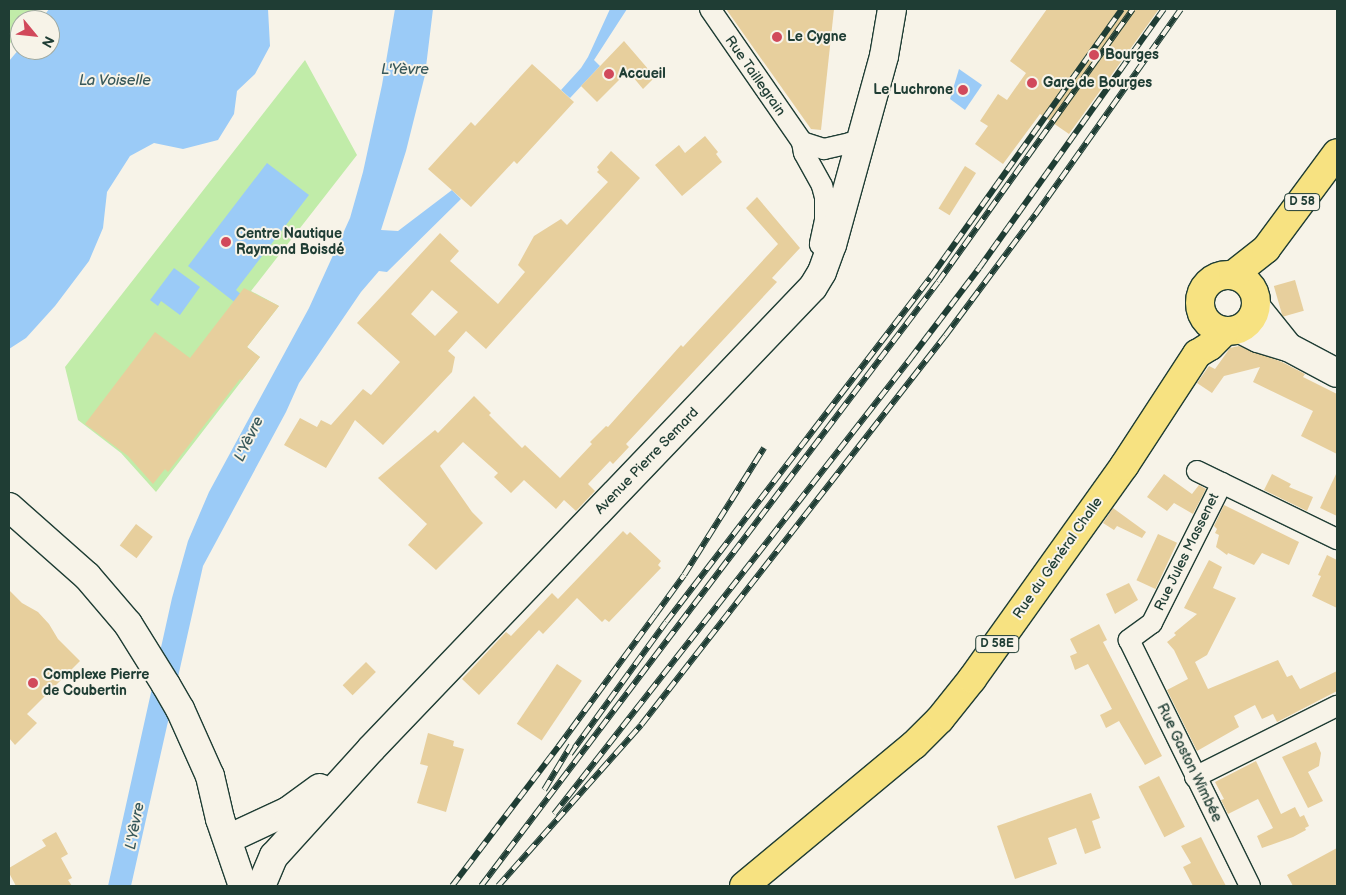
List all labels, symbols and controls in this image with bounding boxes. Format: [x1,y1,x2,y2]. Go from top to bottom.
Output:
north arrow [10,10,60,60]
place label: Le Cygne [787,29,847,45]
marker: Le Cygne [771,31,783,43]
text: N [38,33,58,50]
street label: Rue Taillegrain [721,33,789,119]
place label: Bourges [1105,47,1159,63]
marker: Bourges [1087,48,1101,62]
water label: L'Yèvre [381,61,429,79]
place label: Accueil [619,66,666,82]
marker: Accueil [603,68,615,80]
water label: La Voiselle [79,72,151,90]
place label: Gare de Bourges [1043,75,1152,91]
marker: Gare de Bourges [1025,76,1039,90]
place label: Le Luchrone [873,82,953,98]
marker: Le Luchrone [957,84,969,96]
road number: D 58 [1283,192,1321,212]
place label: Centre Nautique Raymond Boisdé [236,226,344,258]
marker: Centre Nautique Raymond Boisdé [220,236,232,248]
street label: Avenue Pierre Semard [592,404,702,518]
water label: L'Yèvre [230,414,268,464]
street label: Rue Jules Massenet [1151,490,1223,614]
street label: Rue du Général Challe [1010,494,1106,622]
road number: D 58E [974,634,1020,654]
place label: Complexe Pierre de Coubertin [43,667,149,700]
marker: Complexe Pierre de Coubertin [27,677,39,689]
street label: Rue Gaston Wimbée [1153,701,1225,825]
water label: L'Yèvre [122,801,148,851]

